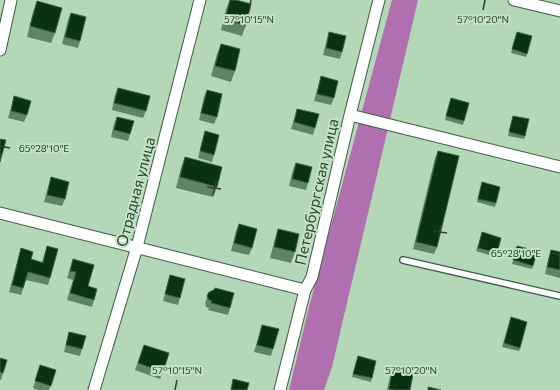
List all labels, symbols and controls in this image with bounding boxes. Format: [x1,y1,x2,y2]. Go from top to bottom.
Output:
text: 57°10'15"N [224,13,274,25]
text: 57°10'20"N [457,13,509,25]
street label: Петербургская улица [290,117,342,267]
street label: Отрадная улица [112,135,158,249]
text: 65°28'10"E [19,142,69,154]
text: 65°28'10"E [491,247,541,259]
text: 57°10'15"N [152,364,202,376]
text: 57°10'20"N [385,364,437,376]

